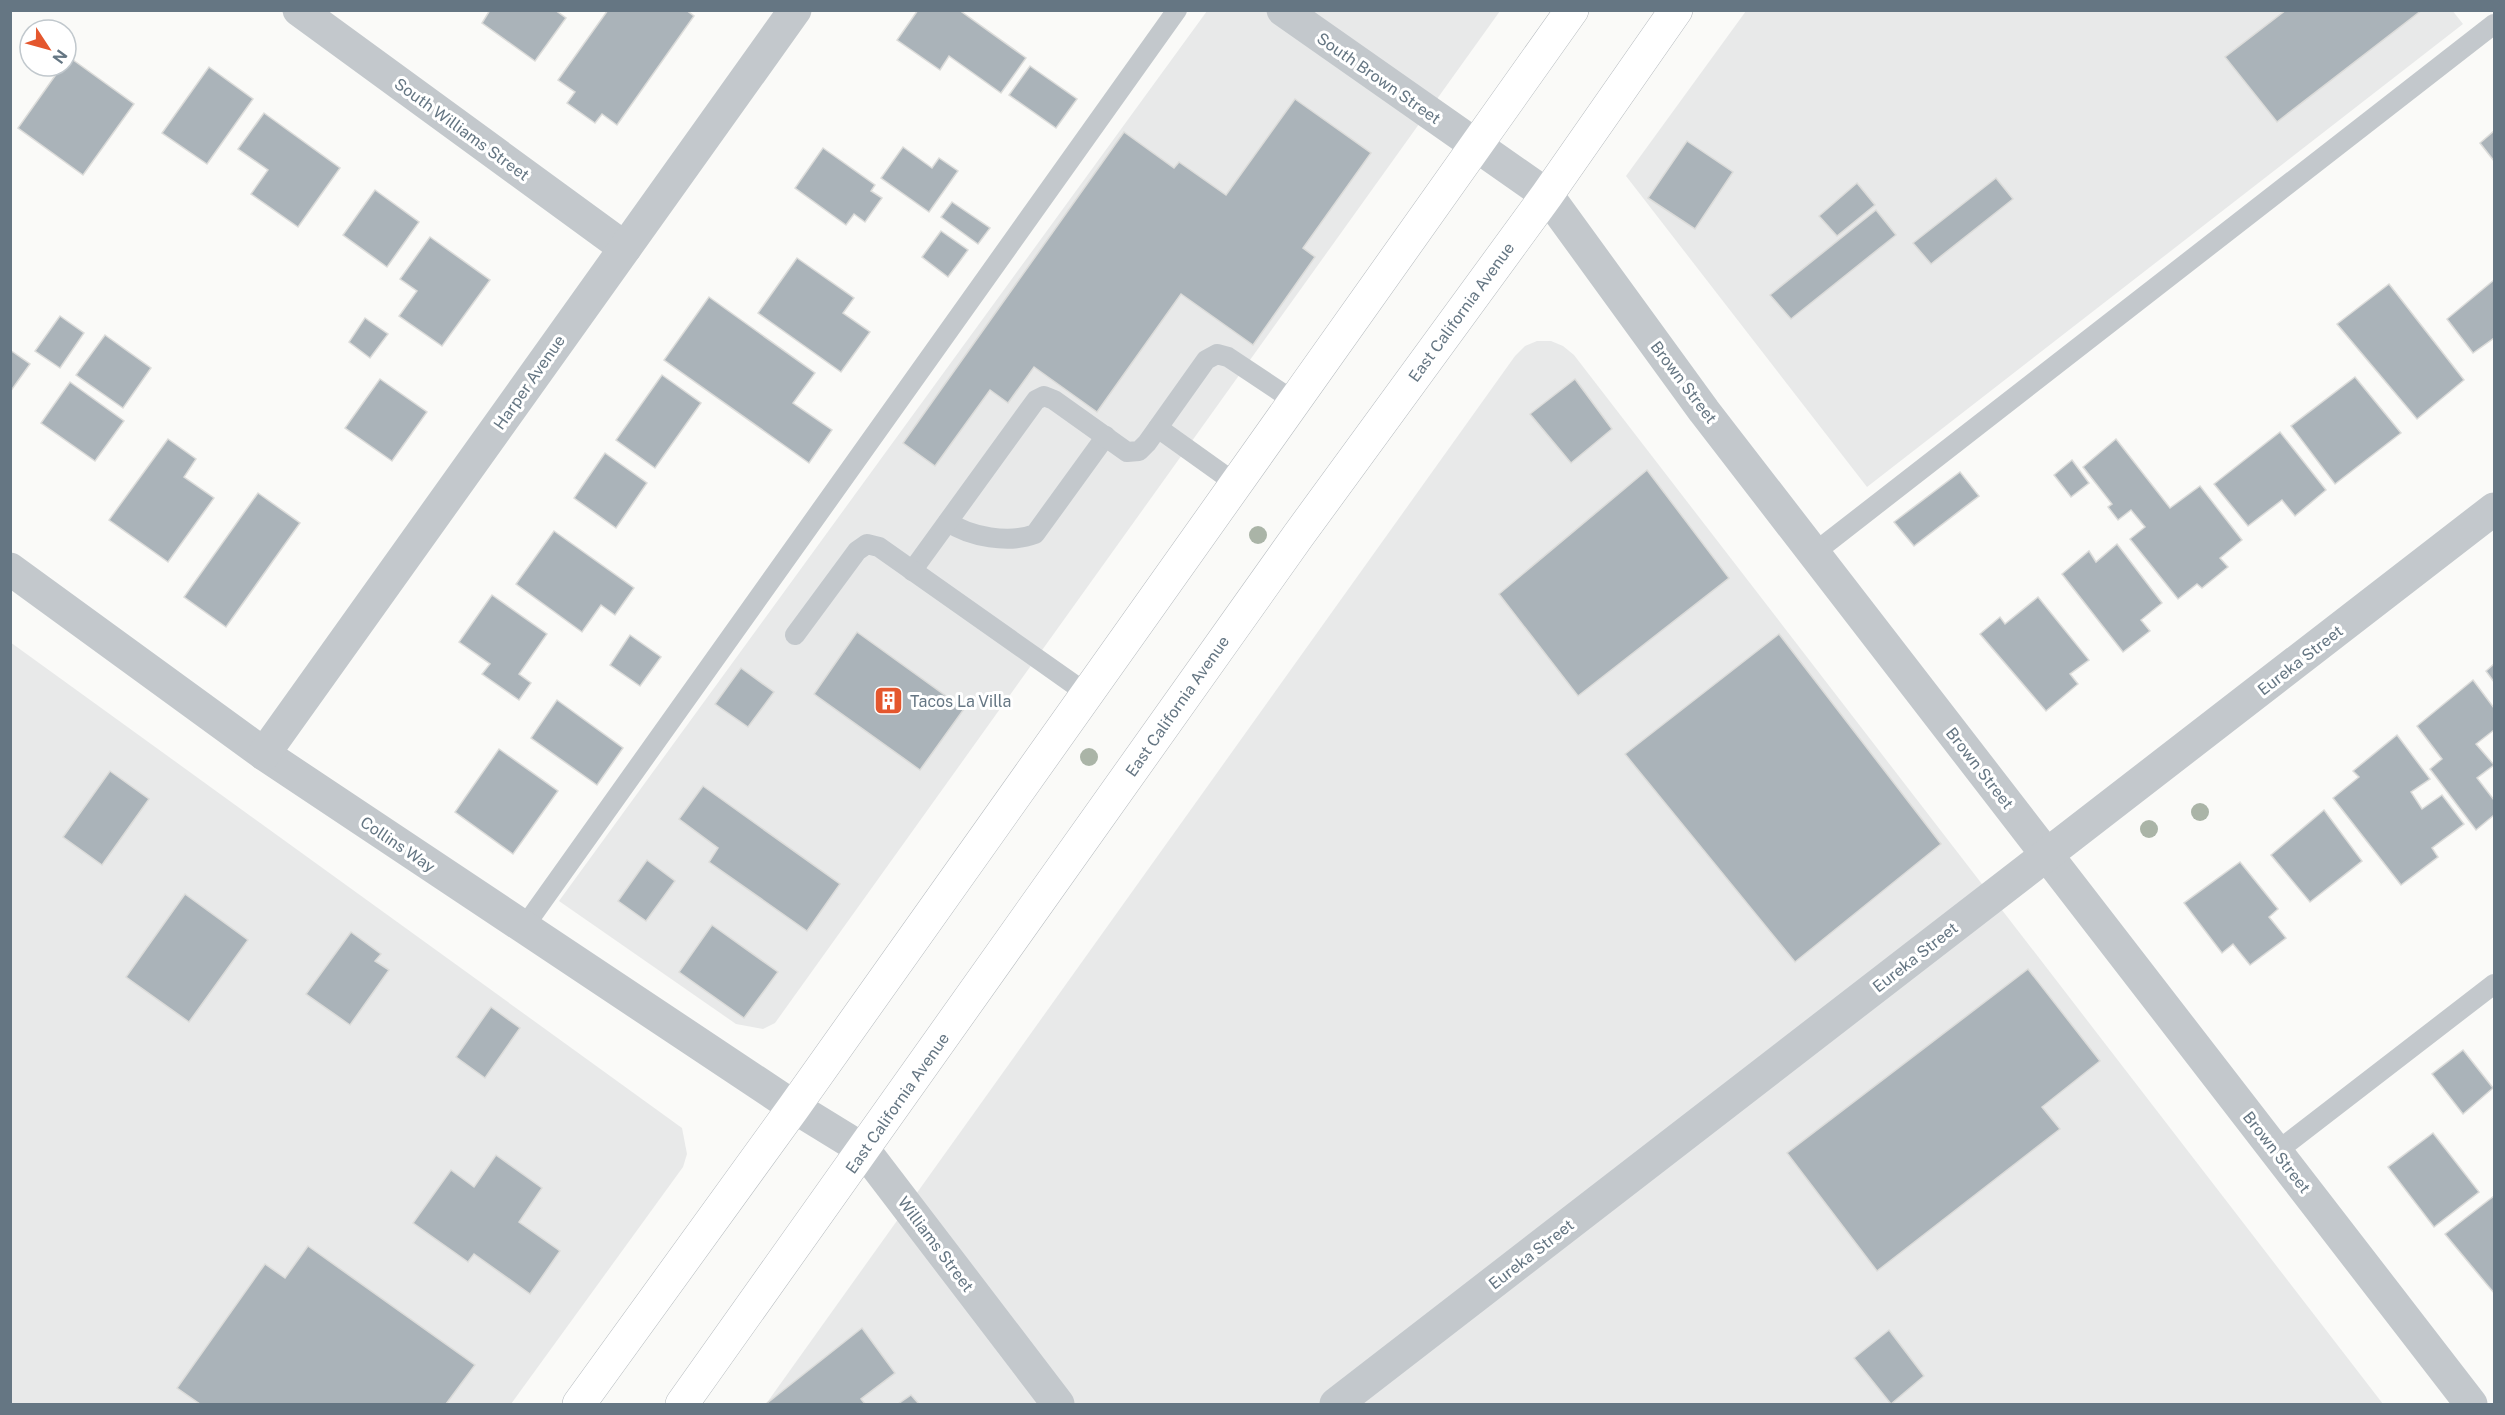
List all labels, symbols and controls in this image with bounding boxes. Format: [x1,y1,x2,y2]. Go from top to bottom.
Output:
north arrow [18,18,78,78]
street label: South Brown Street [1313,29,1444,128]
text: N [48,46,71,67]
street label: South Williams Street [391,74,533,185]
street label: East California Avenue [1404,239,1518,386]
street label: Harper Avenue [490,331,569,433]
street label: Brown Street [1646,337,1721,427]
street label: Eureka Street [2254,621,2347,699]
street label: East California Avenue [1122,632,1233,780]
building icon: Tacos La Villa [873,685,905,717]
place label: Tacos La Villa [910,692,1011,711]
street label: Brown Street [1942,724,2017,813]
street label: Collins Way [357,813,439,877]
street label: Eureka Street [1869,918,1962,996]
street label: East California Avenue [842,1029,953,1177]
street label: Brown Street [2239,1108,2314,1197]
street label: Williams Street [894,1193,977,1296]
street label: Eureka Street [1485,1215,1578,1293]

